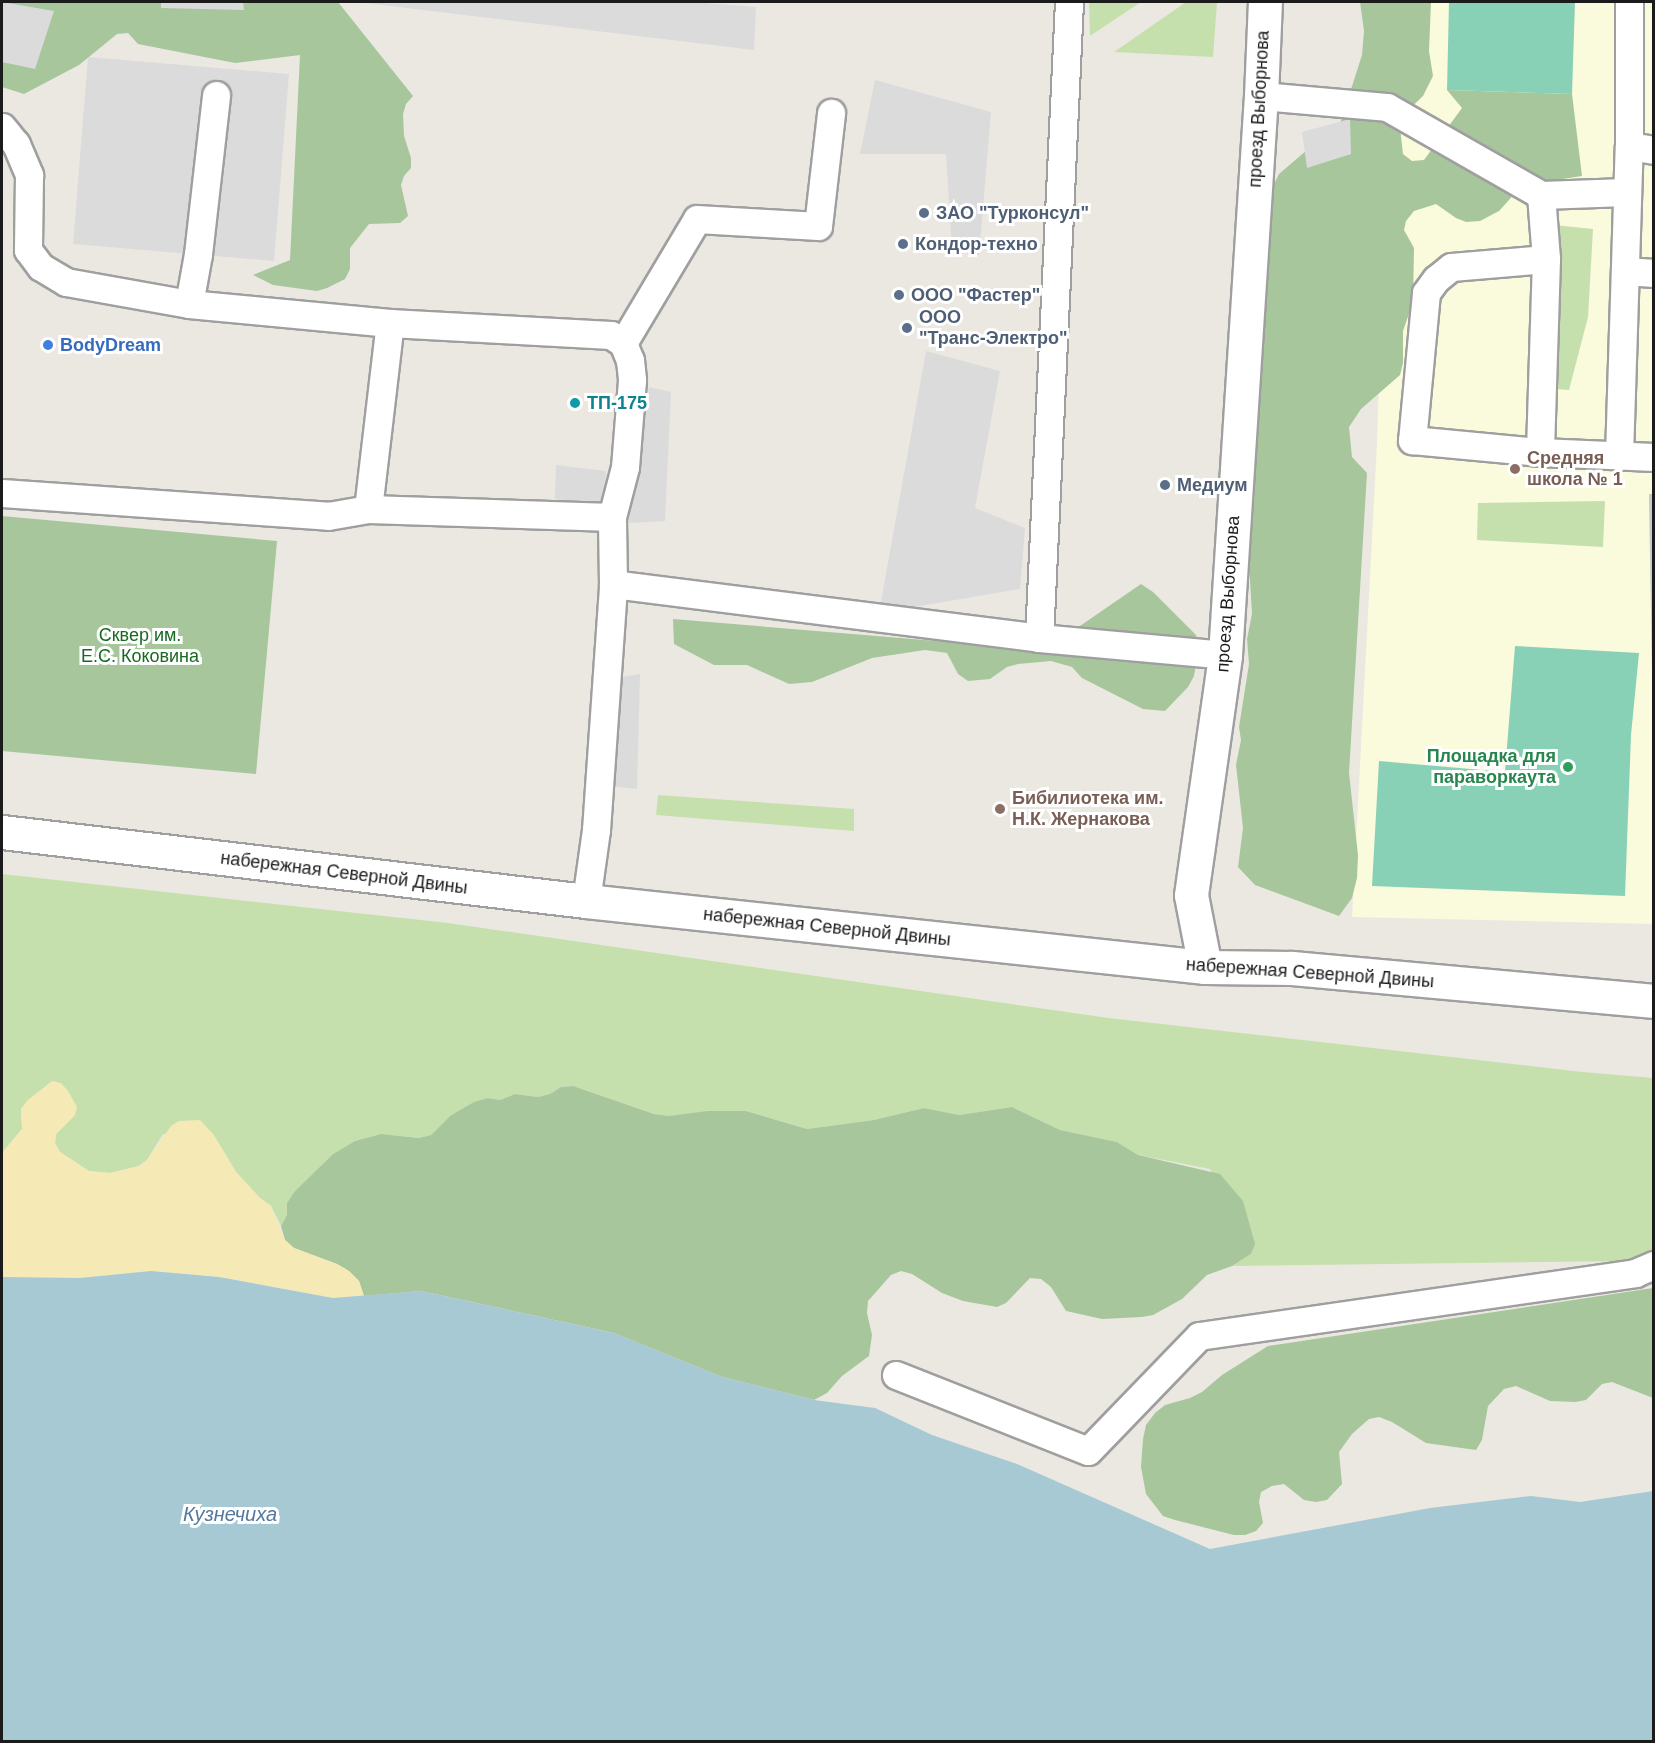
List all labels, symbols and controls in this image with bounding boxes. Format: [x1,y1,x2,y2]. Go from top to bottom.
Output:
street label: проезд Выборнова [1244,30,1274,188]
place label: ЗАО "Турконсул" [936,202,1089,224]
marker: ЗАО "Турконсул" [917,206,931,220]
place label: Кондор-техно [915,233,1038,255]
marker: Кондор-техно [896,237,910,251]
place label: ООО "Фастер" [911,284,1040,306]
marker: ООО "Фастер" [892,288,906,302]
place label: ООО "Транс-Электро" [919,307,1068,350]
marker: ООО "Транс-Электро" [900,321,914,335]
place label: BodyDream [60,334,161,356]
marker: BodyDream [41,338,55,352]
place label: ТП-175 [587,392,647,414]
marker: ТП-175 [568,396,582,410]
place label: Средняя школа № 1 [1527,448,1623,490]
marker: Средняя школа № 1 [1508,462,1522,476]
place label: Медиум [1177,474,1248,496]
marker: Медиум [1158,478,1172,492]
street label: проезд Выборнова [1212,515,1244,673]
park label: Сквер им. Е.С. Коковина [81,625,199,668]
place label: Площадка для параворкаута [1427,746,1556,789]
marker: Площадка для параворкаута [1561,760,1575,774]
place label: Бибилиотека им. Н.К. Жернакова [1012,788,1163,830]
marker: Бибилиотека им. Н.К. Жернакова [993,802,1007,816]
street label: набережная Северной Двины [219,847,469,899]
street label: набережная Северной Двины [702,903,952,951]
street label: набережная Северной Двины [1185,954,1435,992]
water label: Кузнечиха [183,1502,277,1526]

